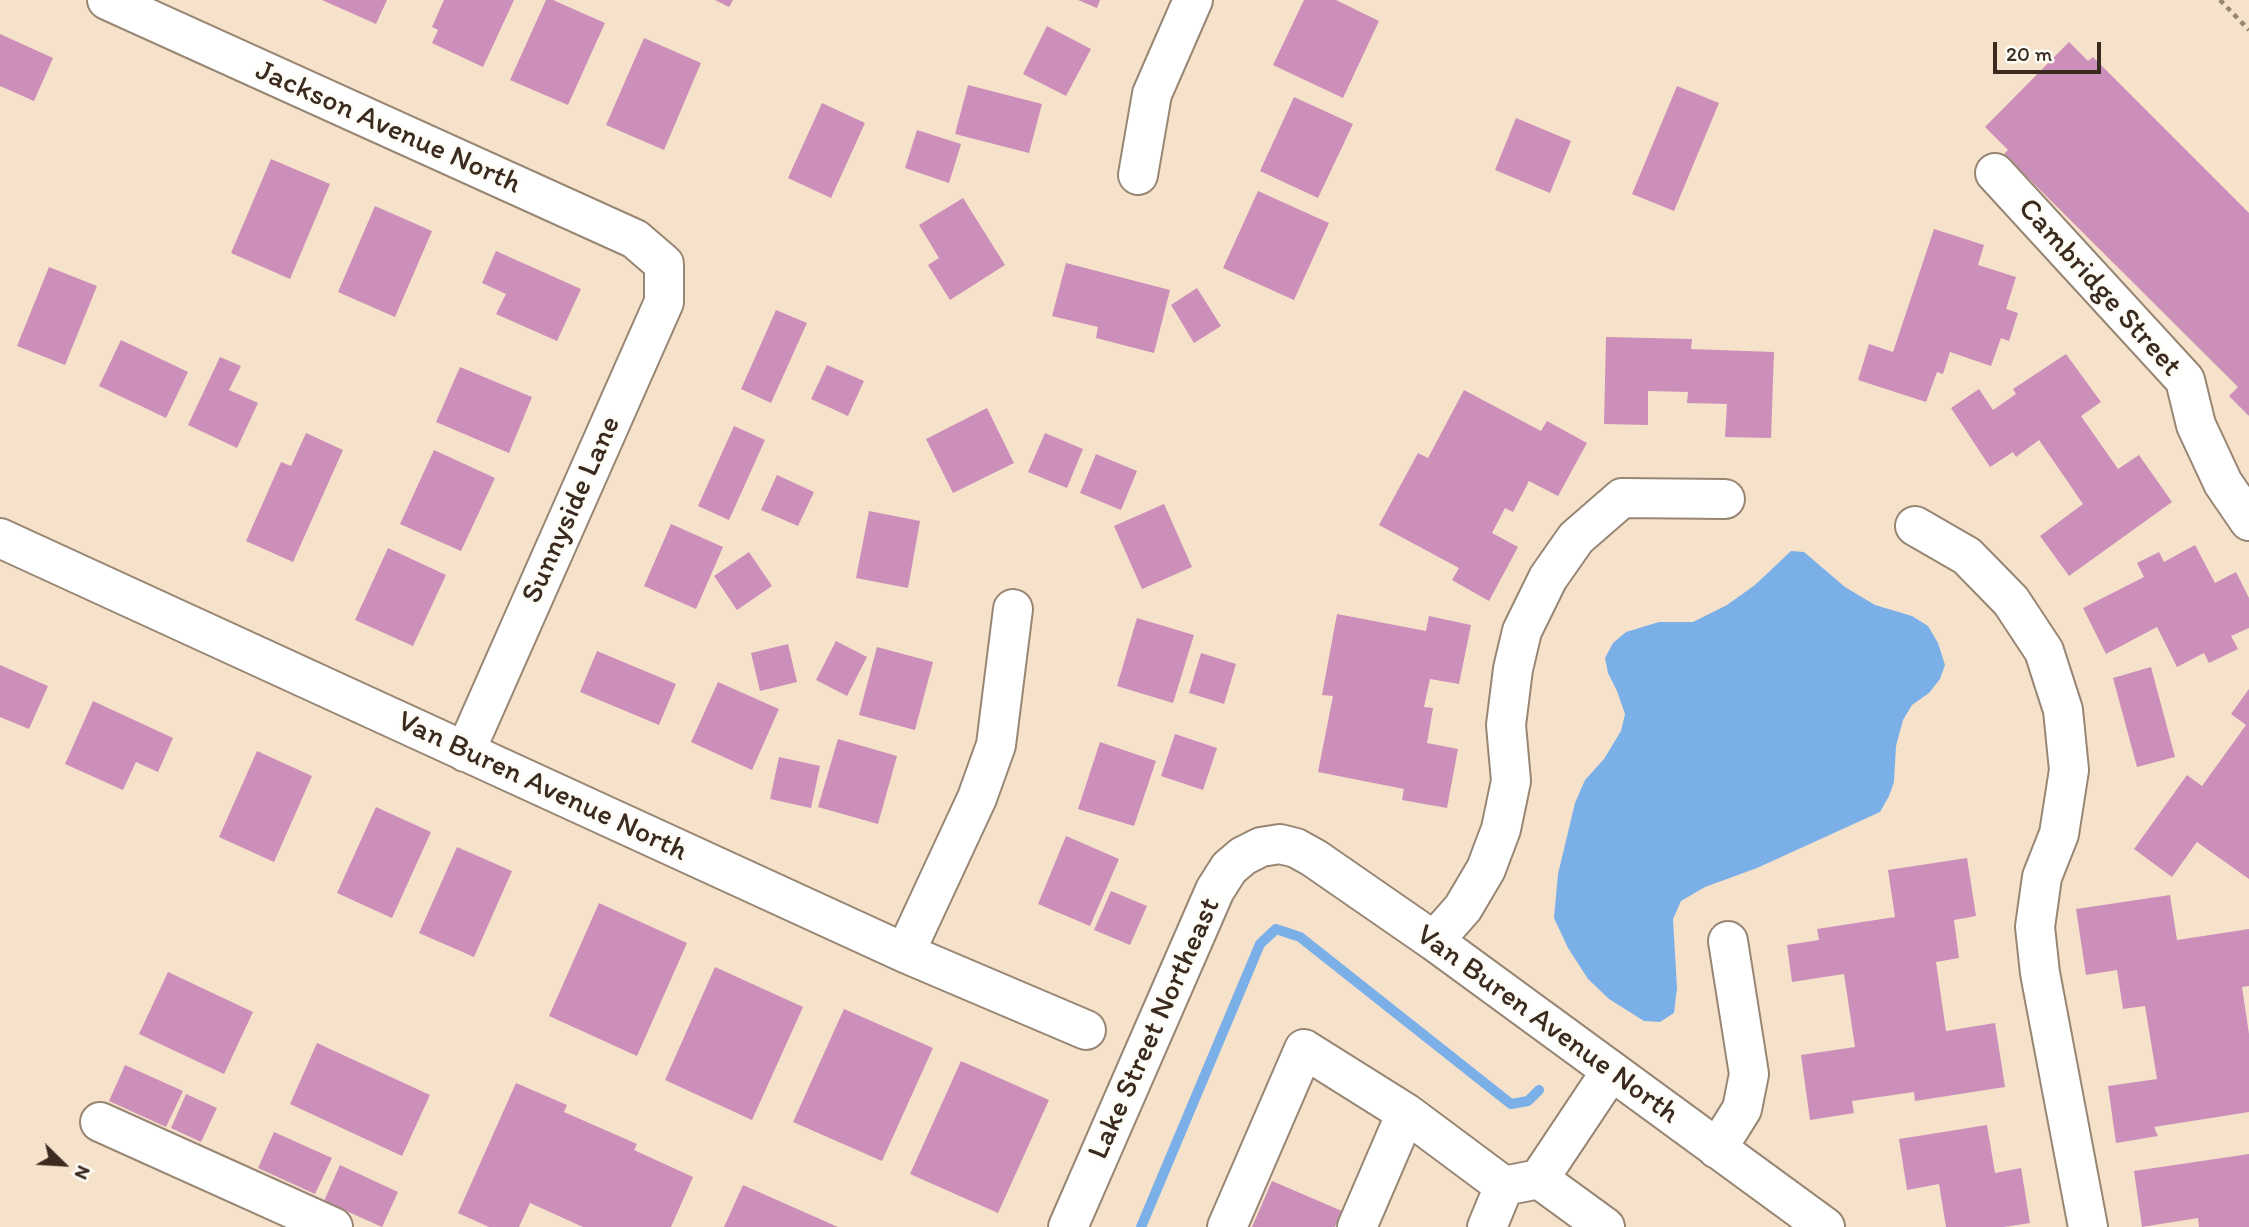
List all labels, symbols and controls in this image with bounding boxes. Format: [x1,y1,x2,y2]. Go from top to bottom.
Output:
scale bar [1997,28,2106,72]
text: 20 m [2006,41,2052,66]
street label: Jackson Avenue North [250,53,526,203]
street label: Cambridge Street [2009,191,2189,385]
street label: Sunnyside Lane [515,411,629,609]
street label: Van Buren Avenue North [391,704,693,870]
street label: Lake Street Northeast [1081,893,1229,1165]
street label: Van Buren Avenue North [1409,918,1685,1132]
north arrow [28,1129,98,1199]
text: N [70,1162,96,1183]

